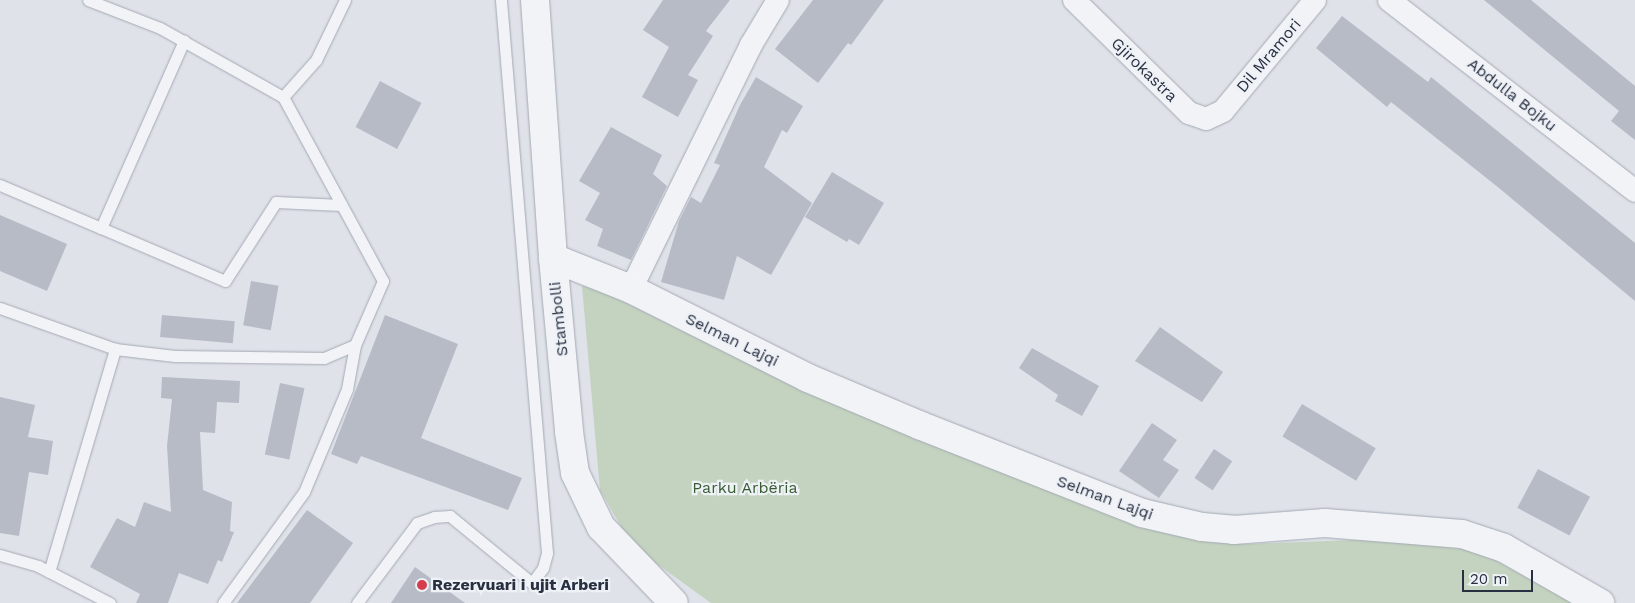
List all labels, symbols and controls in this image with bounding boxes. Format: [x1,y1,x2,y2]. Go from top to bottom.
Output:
street label: Dil Mramori [1233,15,1305,97]
street label: Gjirokastra [1107,34,1181,106]
street label: Abdulla Bojku [1464,54,1560,136]
street label: Stambolli [546,281,572,357]
street label: Selman Lajqi [682,309,782,371]
street label: Selman Lajqi [1054,472,1156,524]
park label: Parku Arbëria [692,478,798,498]
scale bar [1465,560,1536,592]
text: 20 m [1470,570,1508,588]
place label: Rezervuari i ujit Arberi [432,575,609,595]
marker: Rezervuari i ujit Arberi [416,579,428,591]

